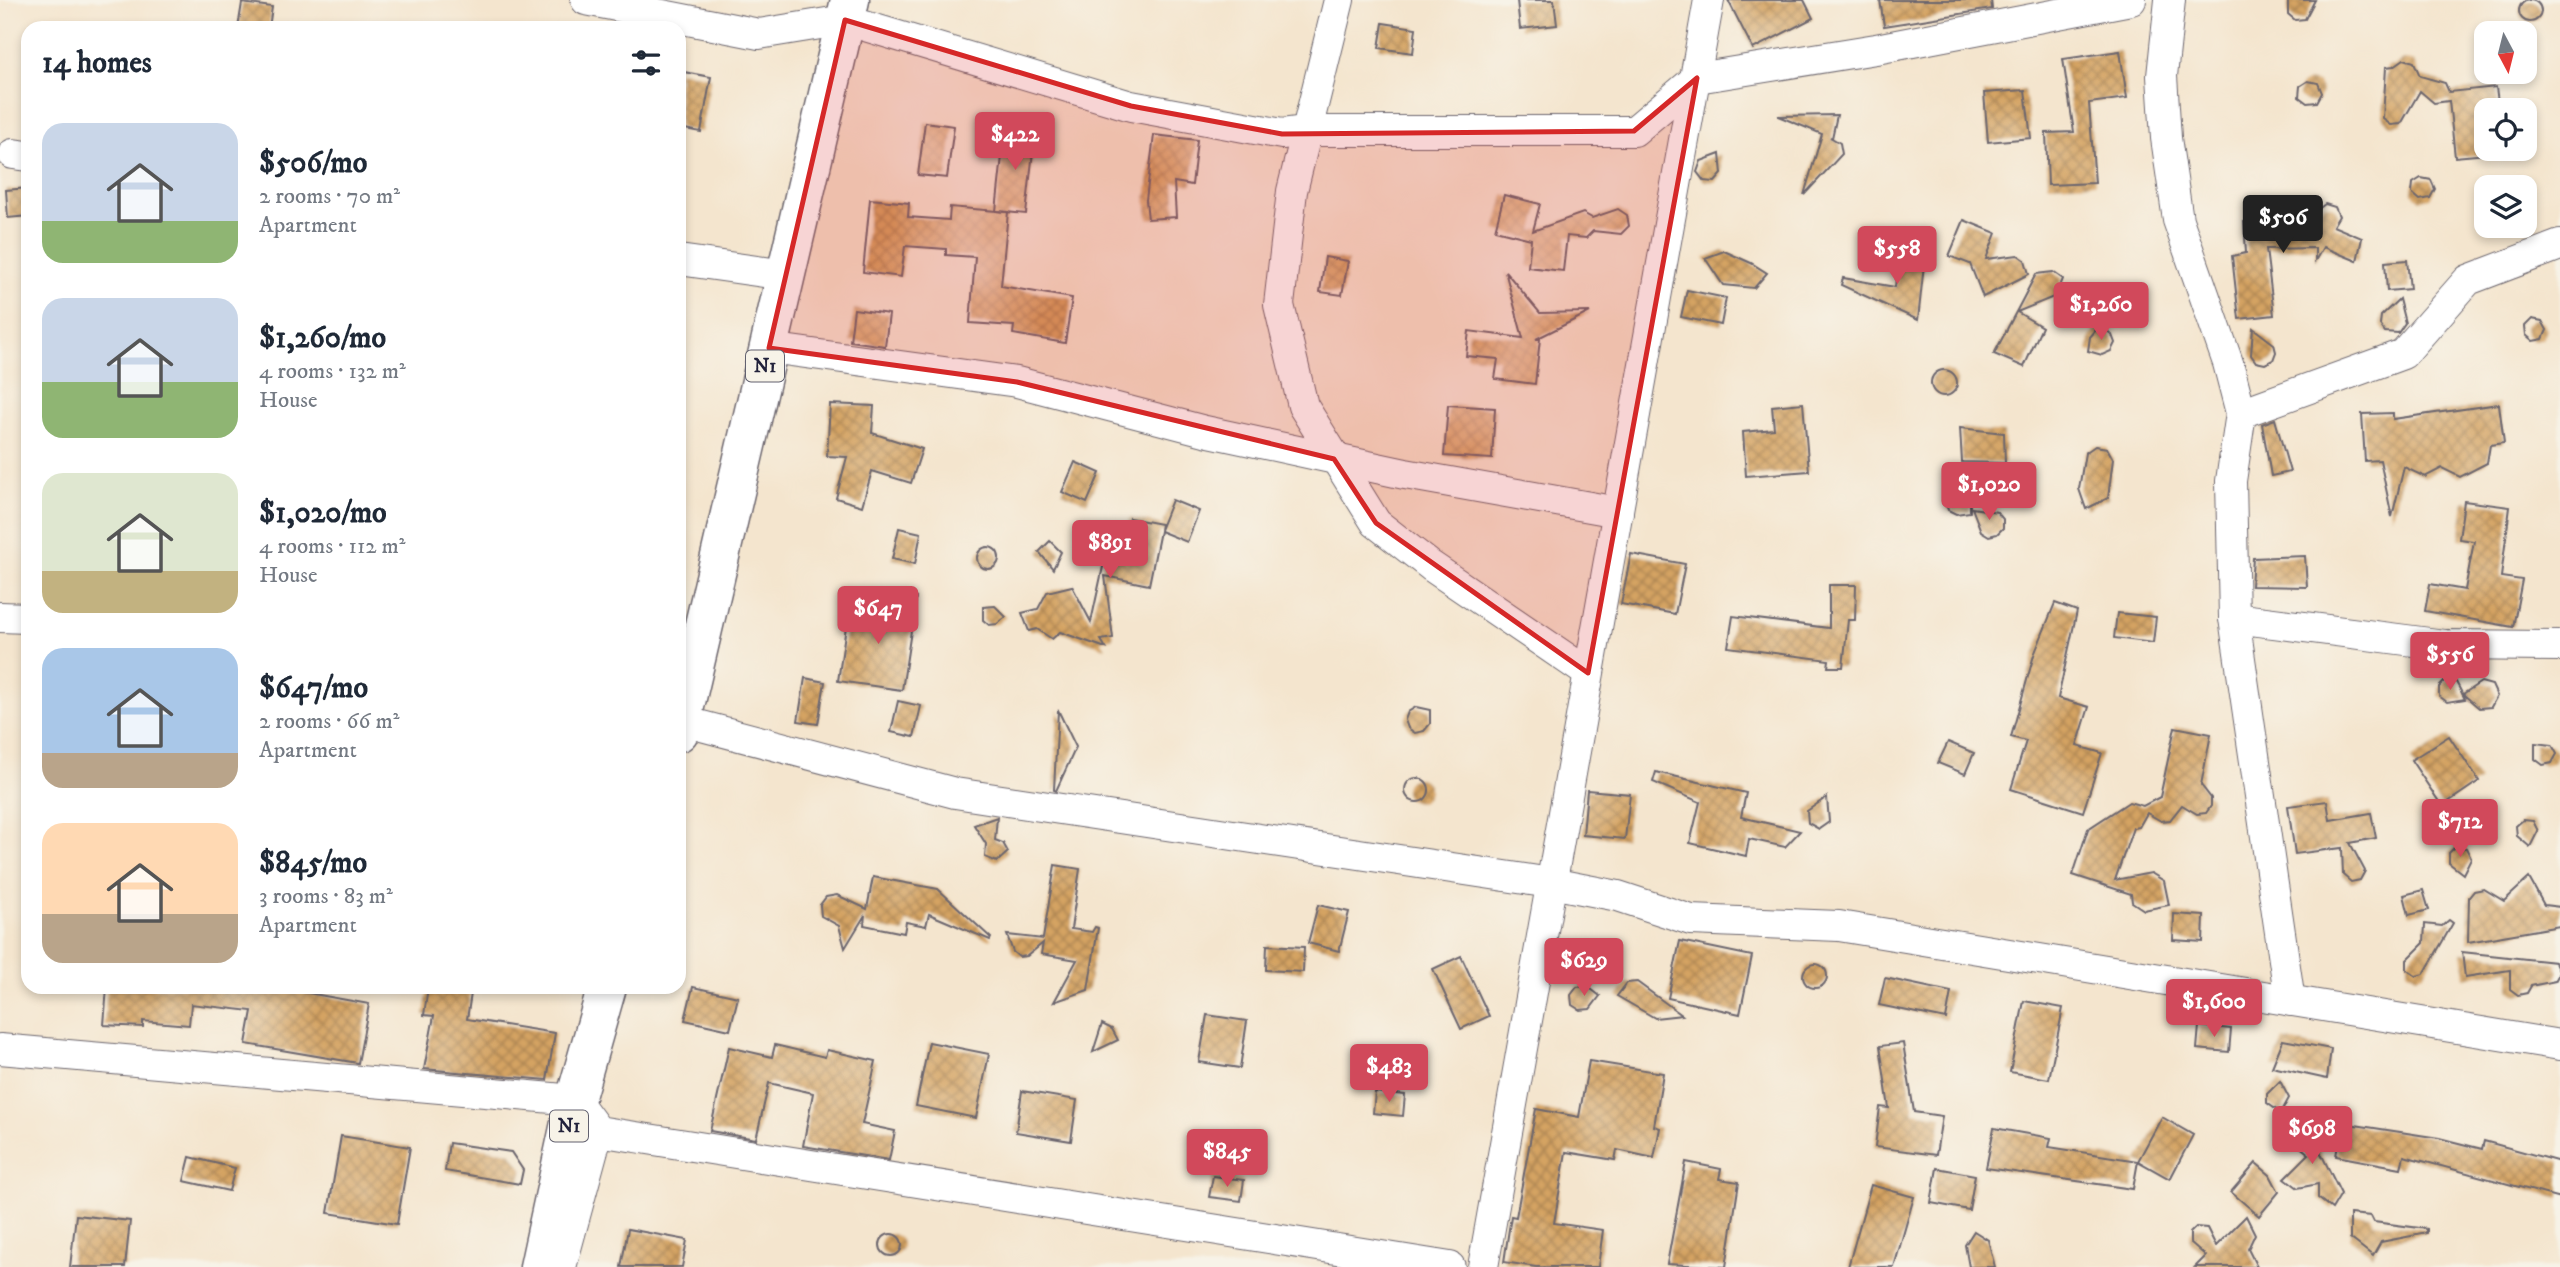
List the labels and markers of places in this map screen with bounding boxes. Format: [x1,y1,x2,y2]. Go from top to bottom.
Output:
pin: $422 [974,113,1056,172]
pin: $506 [2242,196,2324,255]
pin: $558 [1856,226,1938,286]
pin: $1,260 [2044,282,2158,342]
pin: $1,020 [1932,462,2046,522]
pin: $891 [1069,520,1151,580]
pin: $647 [837,586,919,646]
pin: $556 [2409,632,2491,692]
pin: $712 [2419,800,2501,859]
pin: $629 [1543,939,1625,998]
pin: $1,600 [2157,979,2271,1039]
pin: $483 [1348,1044,1430,1104]
pin: $698 [2271,1106,2353,1166]
pin: $845 [1186,1130,1268,1189]

